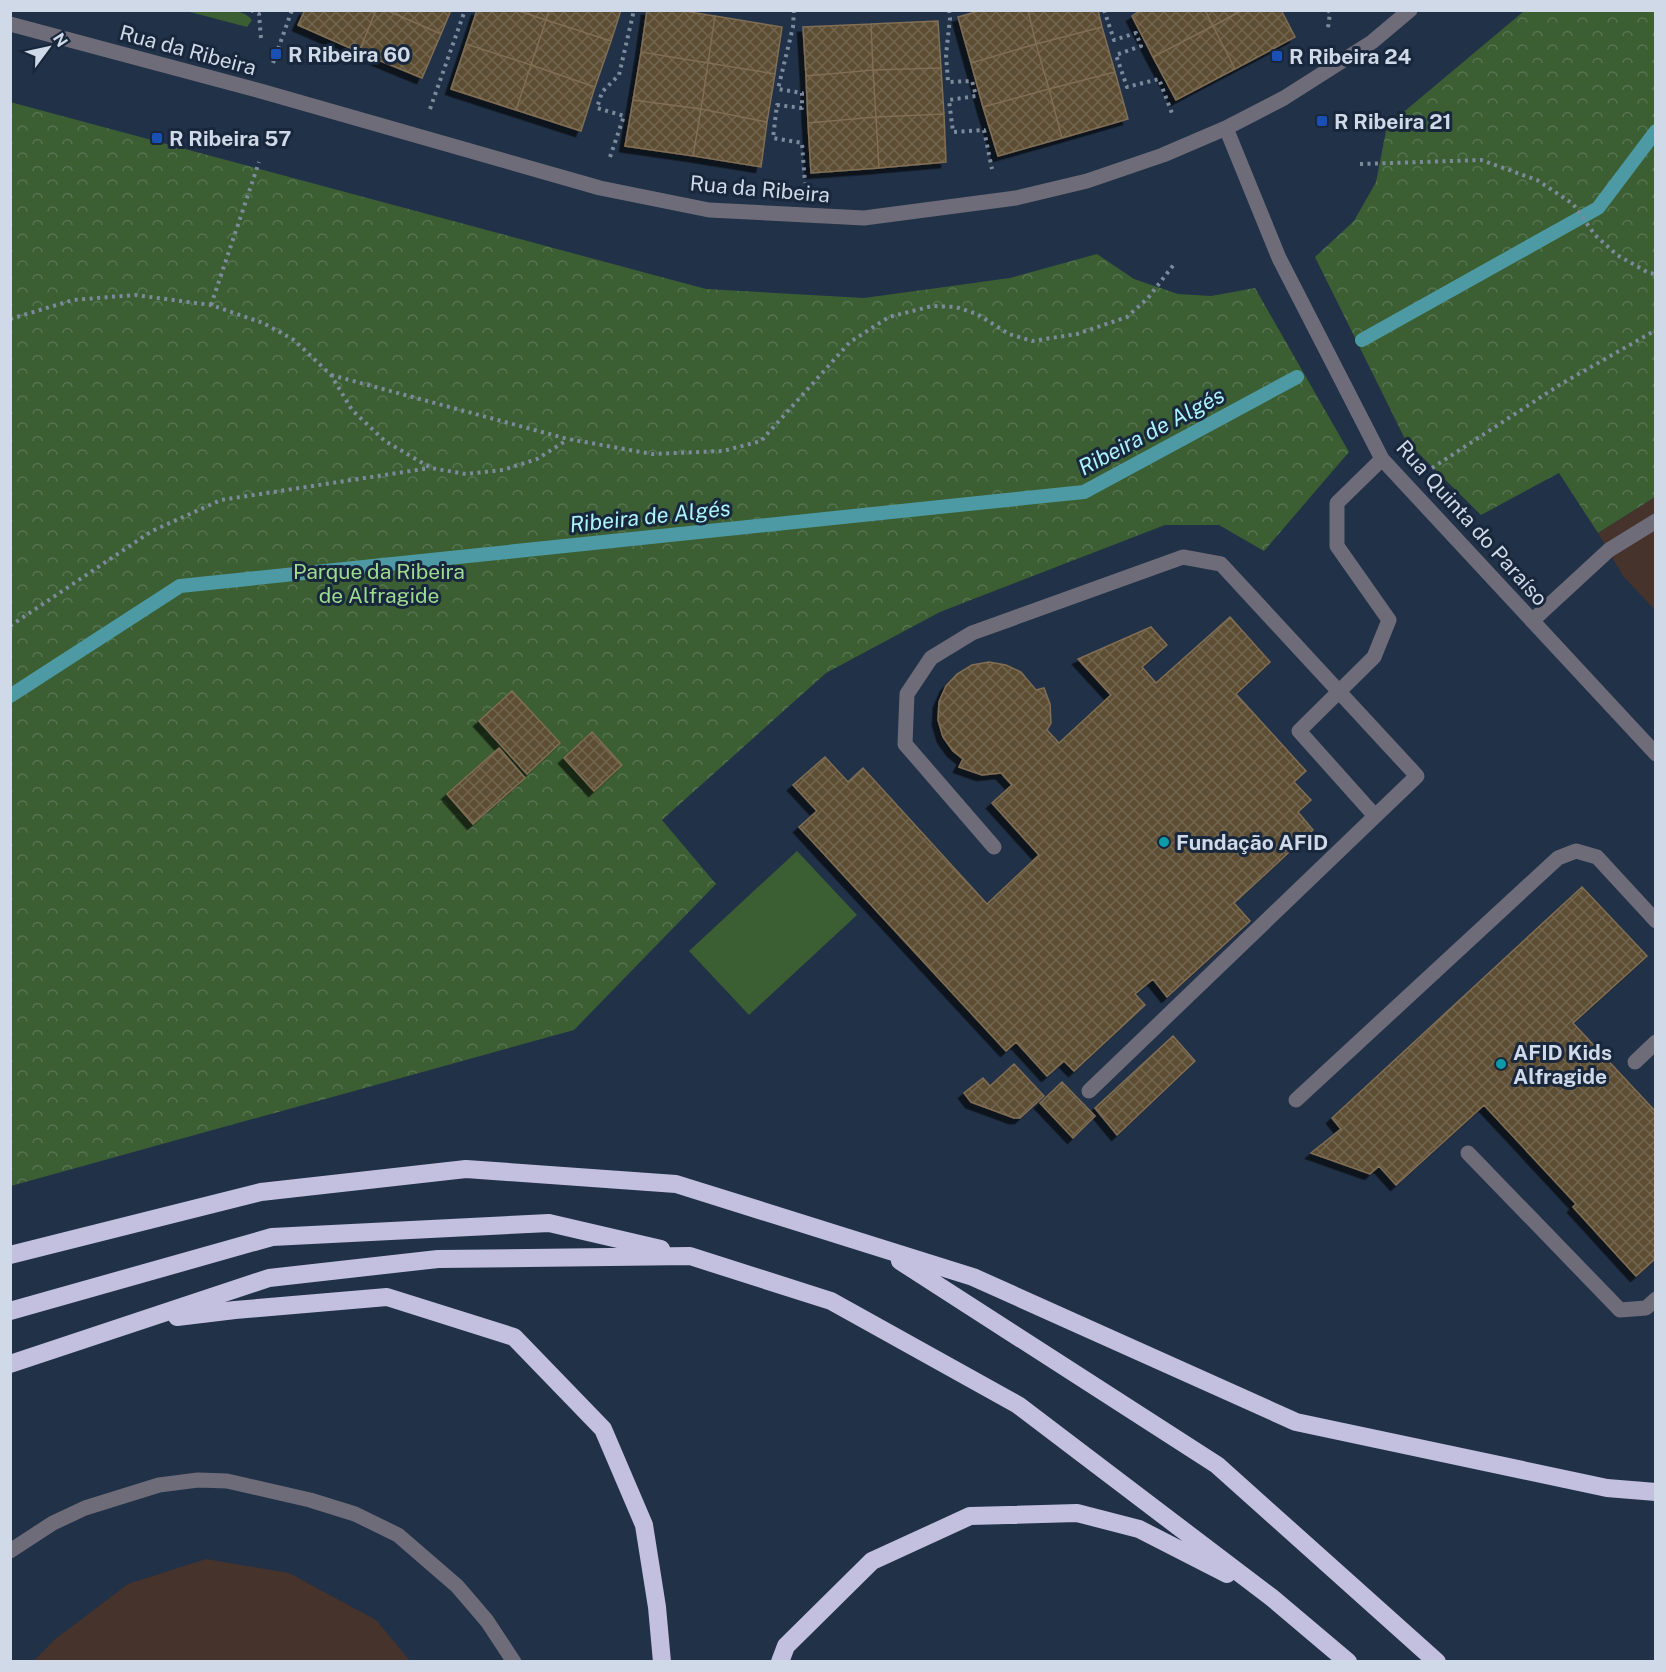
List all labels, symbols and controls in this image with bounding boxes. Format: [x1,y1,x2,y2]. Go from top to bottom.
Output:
north arrow [18,18,78,78]
street label: Rua da Ribeira [117,20,259,80]
text: N [49,30,72,51]
place label: R Ribeira 60 [288,42,411,67]
place label: R Ribeira 24 [1289,44,1412,69]
marker: R Ribeira 60 [269,47,283,61]
marker: R Ribeira 24 [1270,49,1284,63]
place label: R Ribeira 21 [1334,109,1452,134]
marker: R Ribeira 21 [1315,114,1329,128]
place label: R Ribeira 57 [169,126,292,151]
marker: R Ribeira 57 [150,131,164,145]
street label: Rua da Ribeira [689,170,831,208]
water label: Ribeira de Algés [1074,381,1229,480]
street label: Rua Quinta do Paraíso [1391,435,1553,611]
water label: Ribeira de Algés [568,495,732,537]
park label: Parque da Ribeira de Alfragide [293,559,465,608]
place label: Fundação AFID [1176,830,1328,855]
marker: Fundação AFID [1157,835,1171,849]
place label: AFID Kids Alfragide [1513,1040,1612,1089]
marker: AFID Kids Alfragide [1494,1057,1508,1071]

